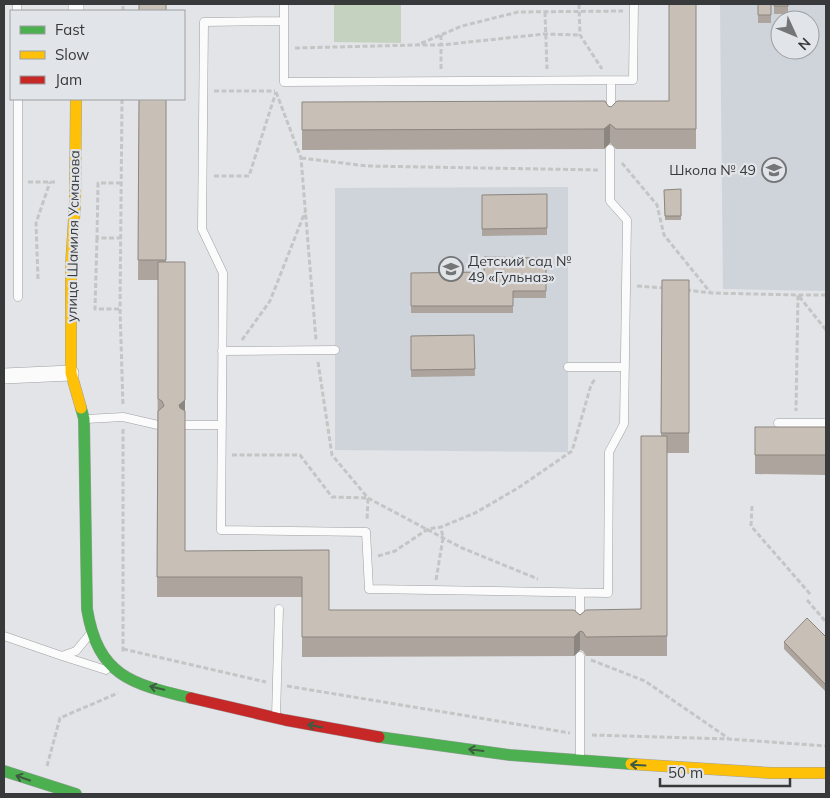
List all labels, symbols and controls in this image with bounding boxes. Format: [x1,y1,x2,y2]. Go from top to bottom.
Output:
legend [10,10,185,100]
north arrow [770,10,820,60]
text: Fast [55,20,85,39]
text: N [794,34,814,54]
text: Slow [55,45,89,64]
text: Jam [55,70,82,89]
street label: улица Шамиля Усманова [63,150,83,322]
school or university icon: Школа № 49 [761,157,787,183]
place label: Школа № 49 [669,161,756,179]
place label: Детский сад № 49 «Гульназ» [468,252,571,286]
school or university icon: Детский сад № 49 «Гульназ» [438,256,464,282]
one-way arrow [150,683,166,692]
one-way arrow [308,721,324,731]
one-way arrow [468,745,484,755]
scale bar [660,756,790,788]
one-way arrow [630,761,646,770]
text: 50 m [668,763,703,782]
one-way arrow [16,772,32,782]

